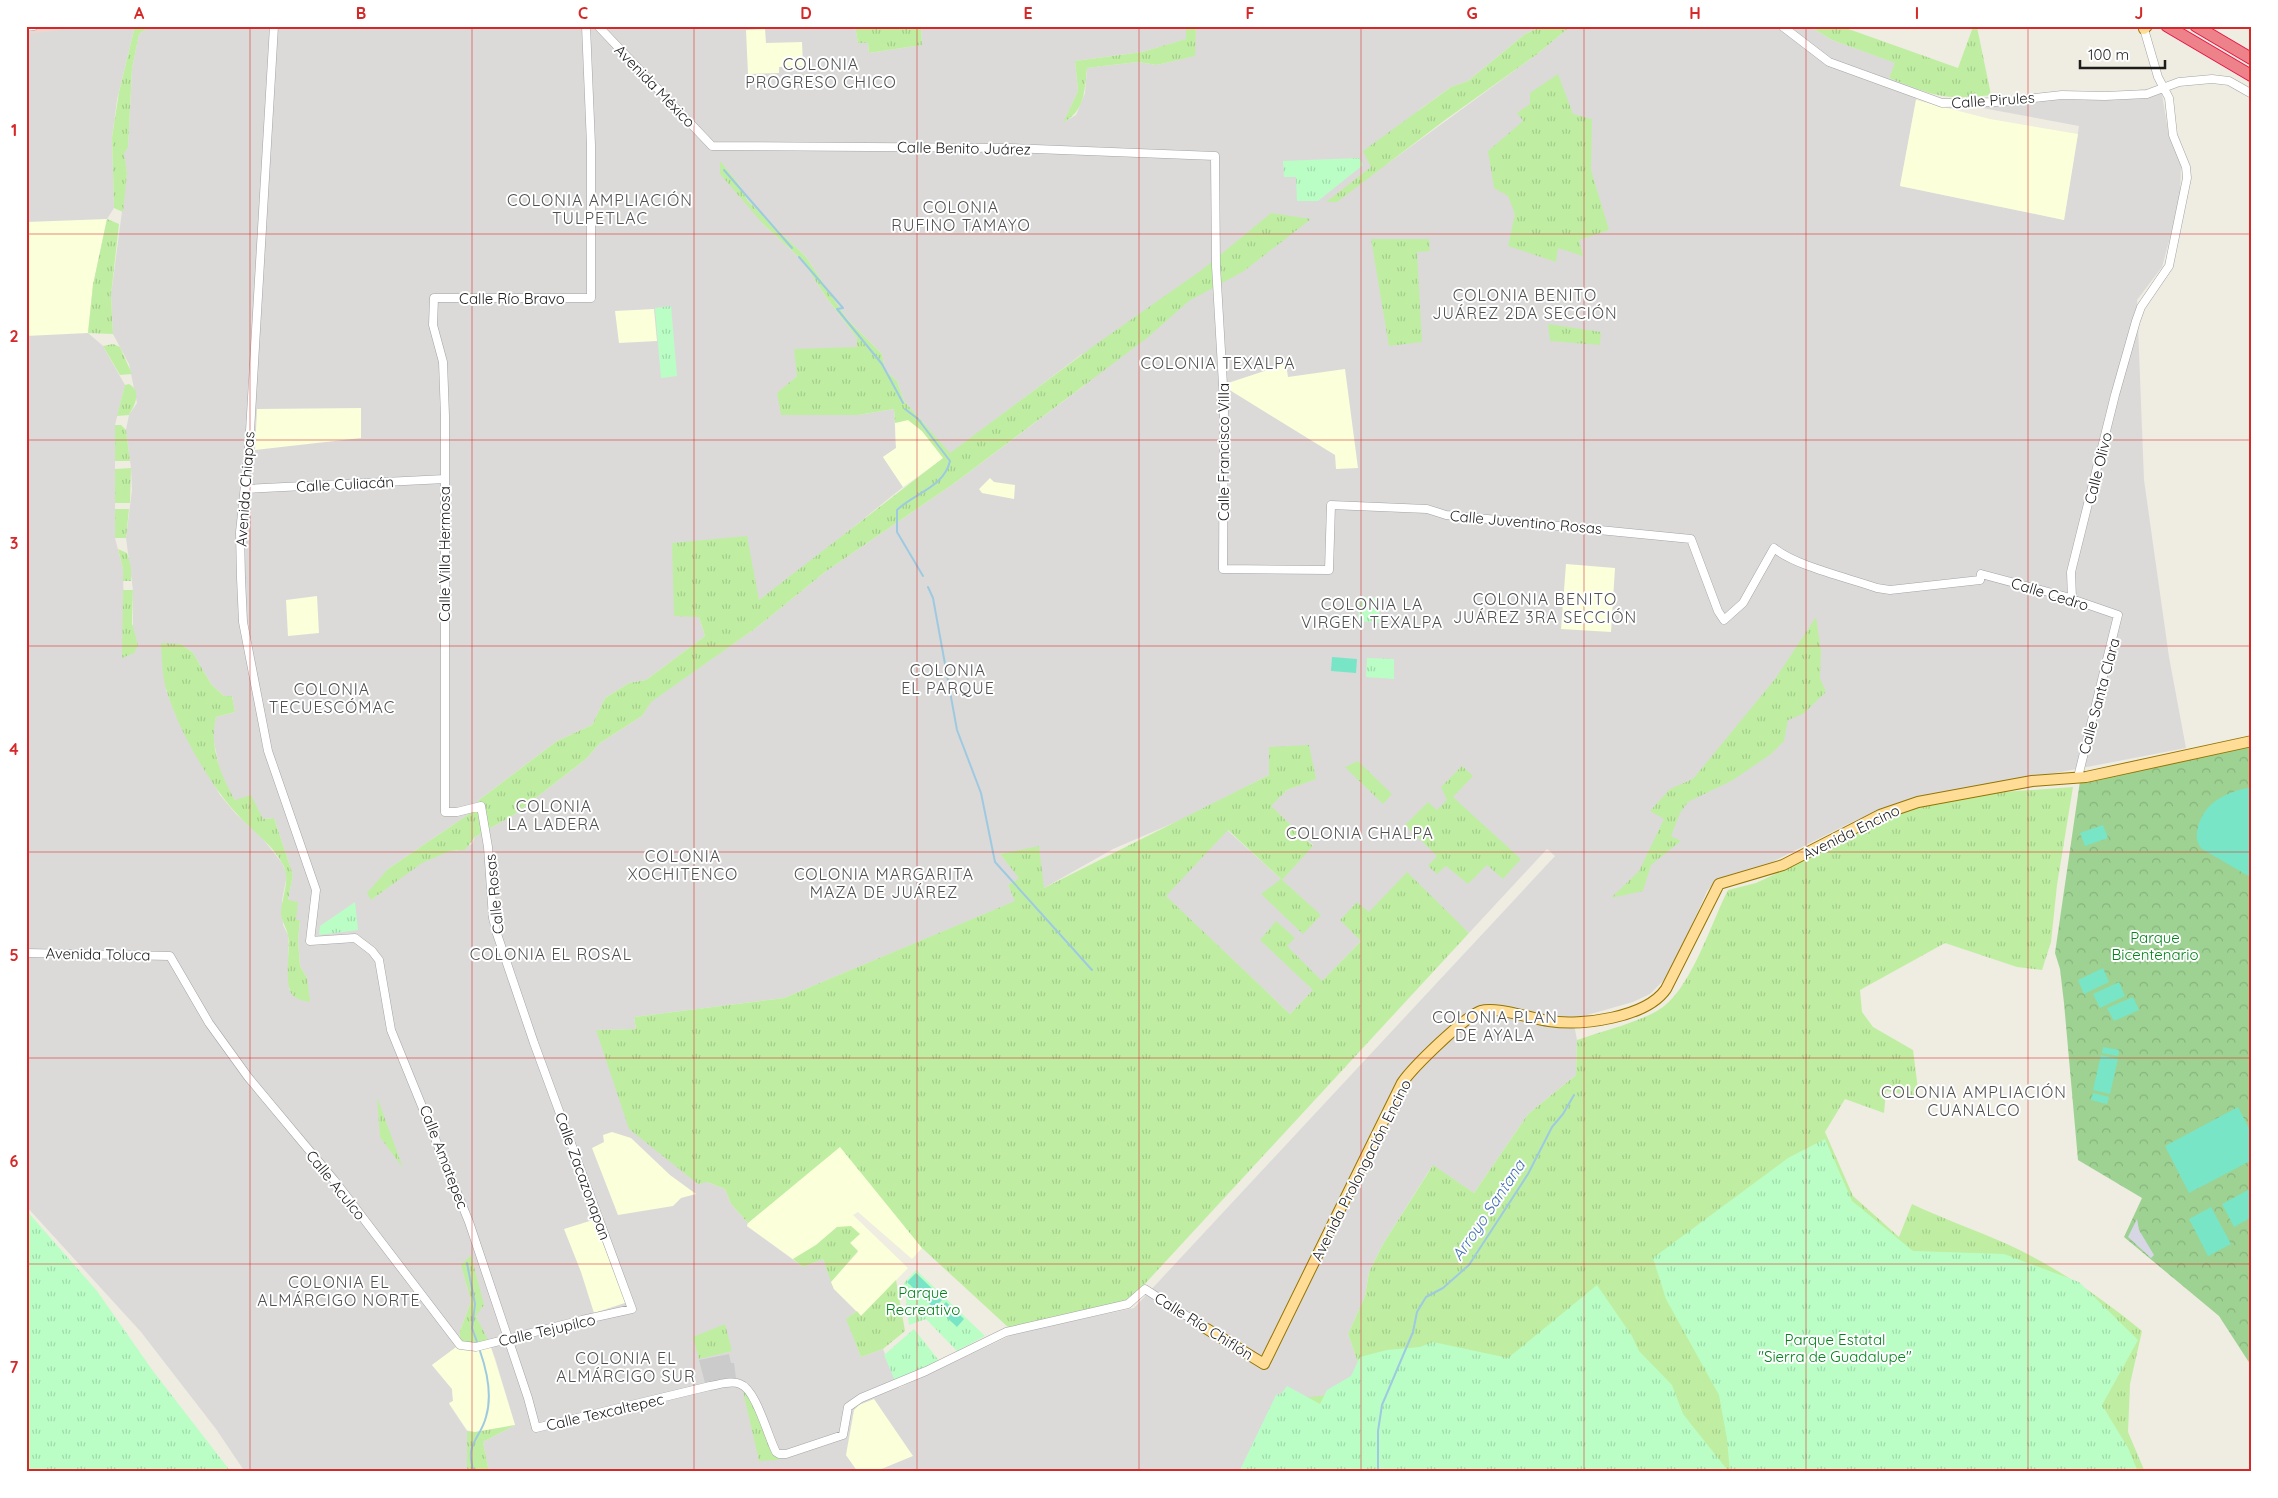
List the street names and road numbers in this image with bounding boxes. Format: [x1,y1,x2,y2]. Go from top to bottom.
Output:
street label: Avenida México [611,41,699,131]
street label: Calle Pirules [1951,88,2035,112]
street label: Calle Benito Juárez [897,137,1031,159]
street label: Calle Río Bravo [459,289,565,308]
street label: Calle Francisco Villa [1214,383,1233,521]
street label: Calle Olivo [2080,430,2116,506]
street label: Avenida Chiapas [231,431,259,547]
street label: Calle Culiacán [296,472,394,496]
street label: Calle Villa Hermosa [435,486,454,622]
street label: Calle Juventino Rosas [1449,506,1603,538]
street label: Calle Cedro [2009,573,2091,615]
street label: Calle Santa Clara [2074,636,2124,756]
street label: Avenida Encino [1799,800,1903,864]
street label: Calle Rosas [480,853,508,935]
street label: Avenida Toluca [45,944,151,964]
street label: Avenida Prolongación Encino [1307,1076,1415,1264]
street label: Calle Amatepec [416,1102,473,1212]
street label: Calle Zacazonapan [551,1110,615,1242]
street label: Calle Aculco [302,1146,370,1224]
street label: Calle Río Chiflón [1151,1288,1257,1364]
street label: Calle Tejupilco [497,1310,597,1350]
street label: Calle Texcaltepec [544,1389,666,1435]

